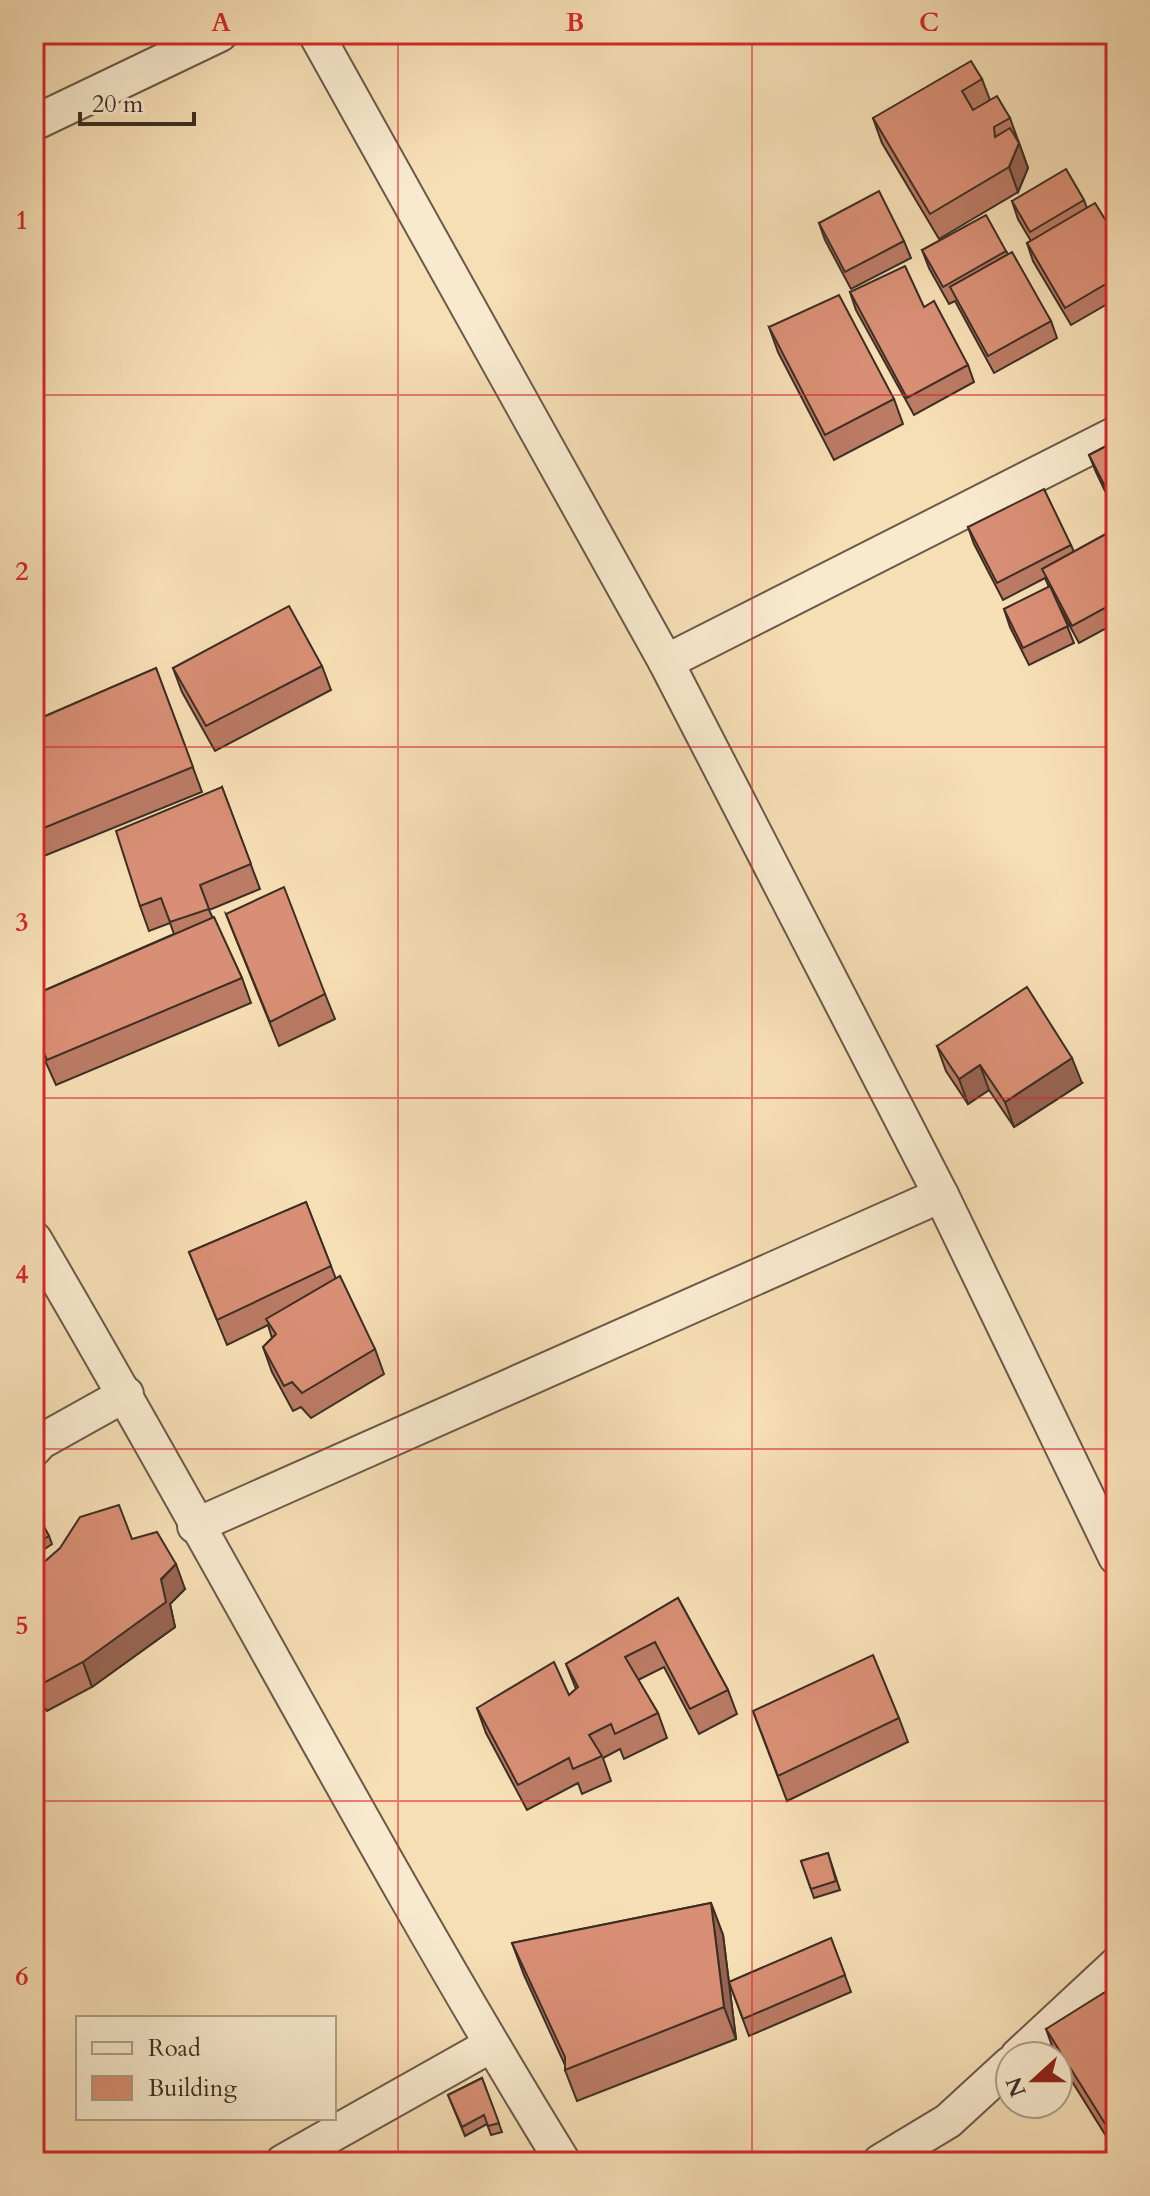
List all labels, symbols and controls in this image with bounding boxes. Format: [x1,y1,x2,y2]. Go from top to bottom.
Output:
text: A [211,5,231,40]
text: B [566,5,584,40]
text: C [919,5,939,40]
scale bar [80,76,194,126]
text: 20 m [92,88,144,121]
text: 1 [15,203,29,238]
text: 2 [15,554,29,589]
text: 3 [15,905,29,940]
text: 4 [15,1257,29,1292]
text: 5 [15,1608,29,1643]
text: 6 [15,1959,29,1994]
legend [76,2016,336,2120]
text: Road [148,2032,201,2065]
north arrow [994,2040,1074,2120]
text: Building [148,2072,238,2105]
text: N [999,2073,1034,2101]

